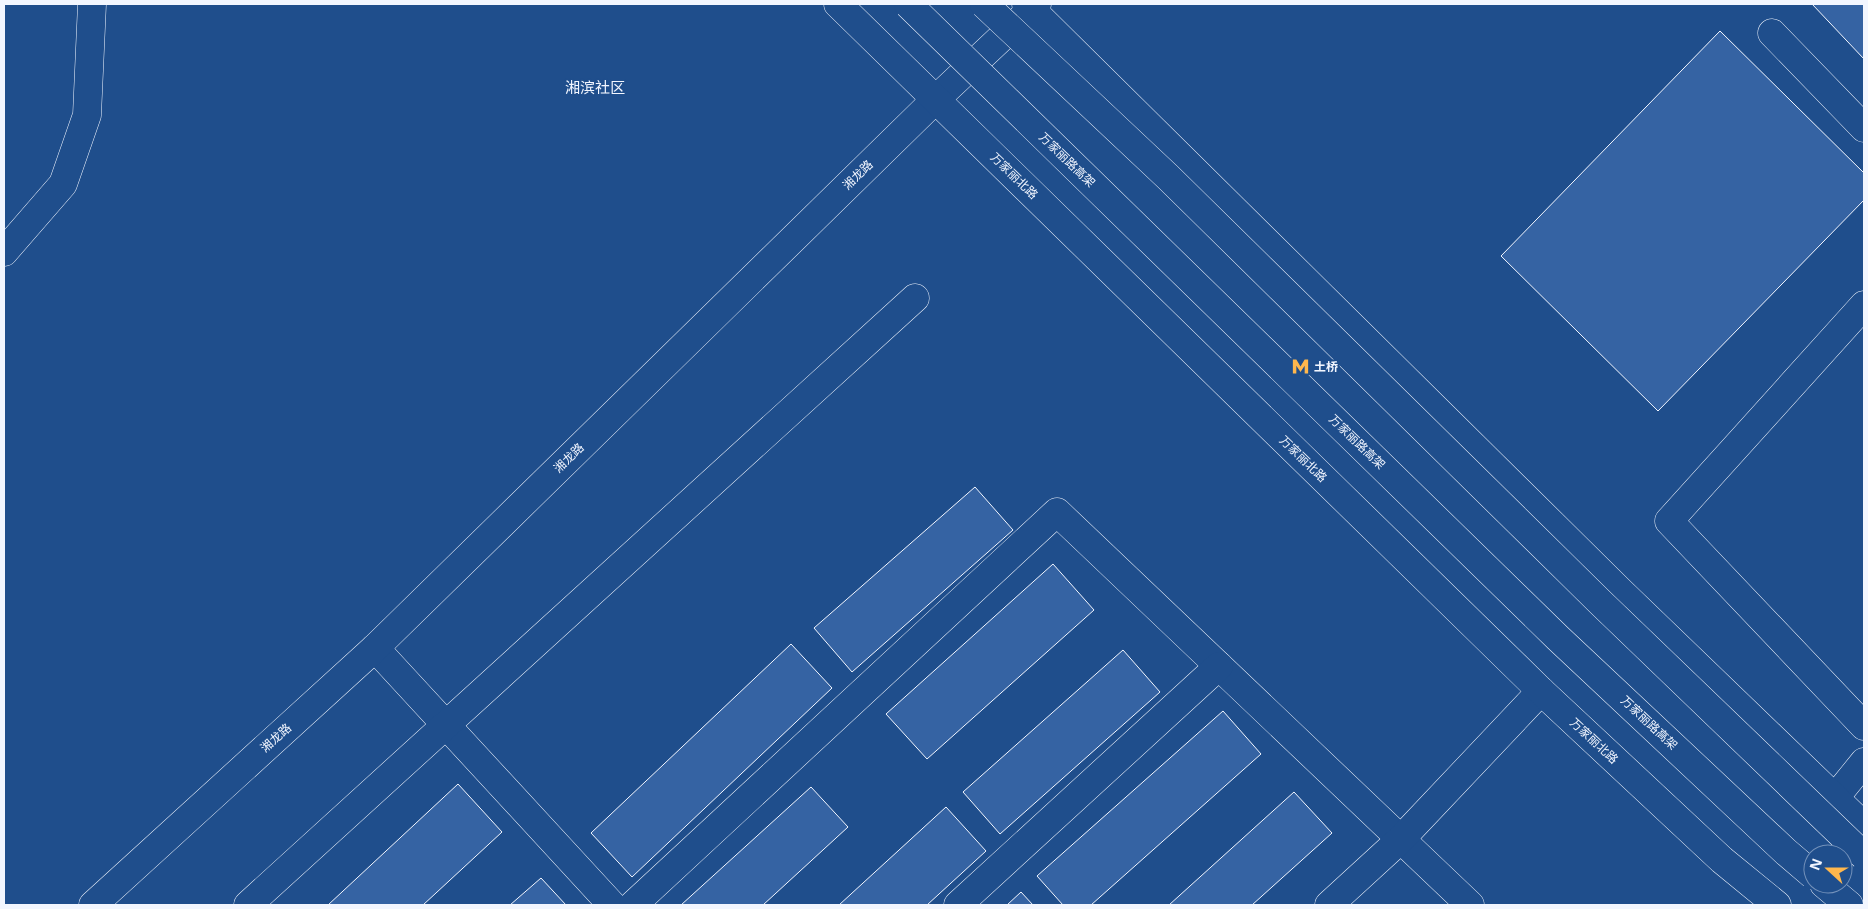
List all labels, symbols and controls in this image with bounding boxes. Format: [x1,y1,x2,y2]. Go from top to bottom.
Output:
district label: 湘滨社区 [565,77,625,97]
street label: 万家丽路高架 [1036,129,1099,191]
street label: 万家丽北路 [987,149,1042,203]
street label: 湘龙路 [839,156,877,193]
metro station icon: 土桥 [1290,357,1310,377]
place label: 土桥 [1314,358,1338,375]
street label: 万家丽路高架 [1326,411,1389,473]
street label: 万家丽北路 [1276,432,1331,486]
street label: 湘龙路 [550,439,588,476]
street label: 万家丽路高架 [1617,692,1681,753]
street label: 万家丽北路 [1567,714,1622,767]
street label: 湘龙路 [257,719,295,756]
north arrow [1803,844,1853,894]
text: N [1804,855,1826,873]

